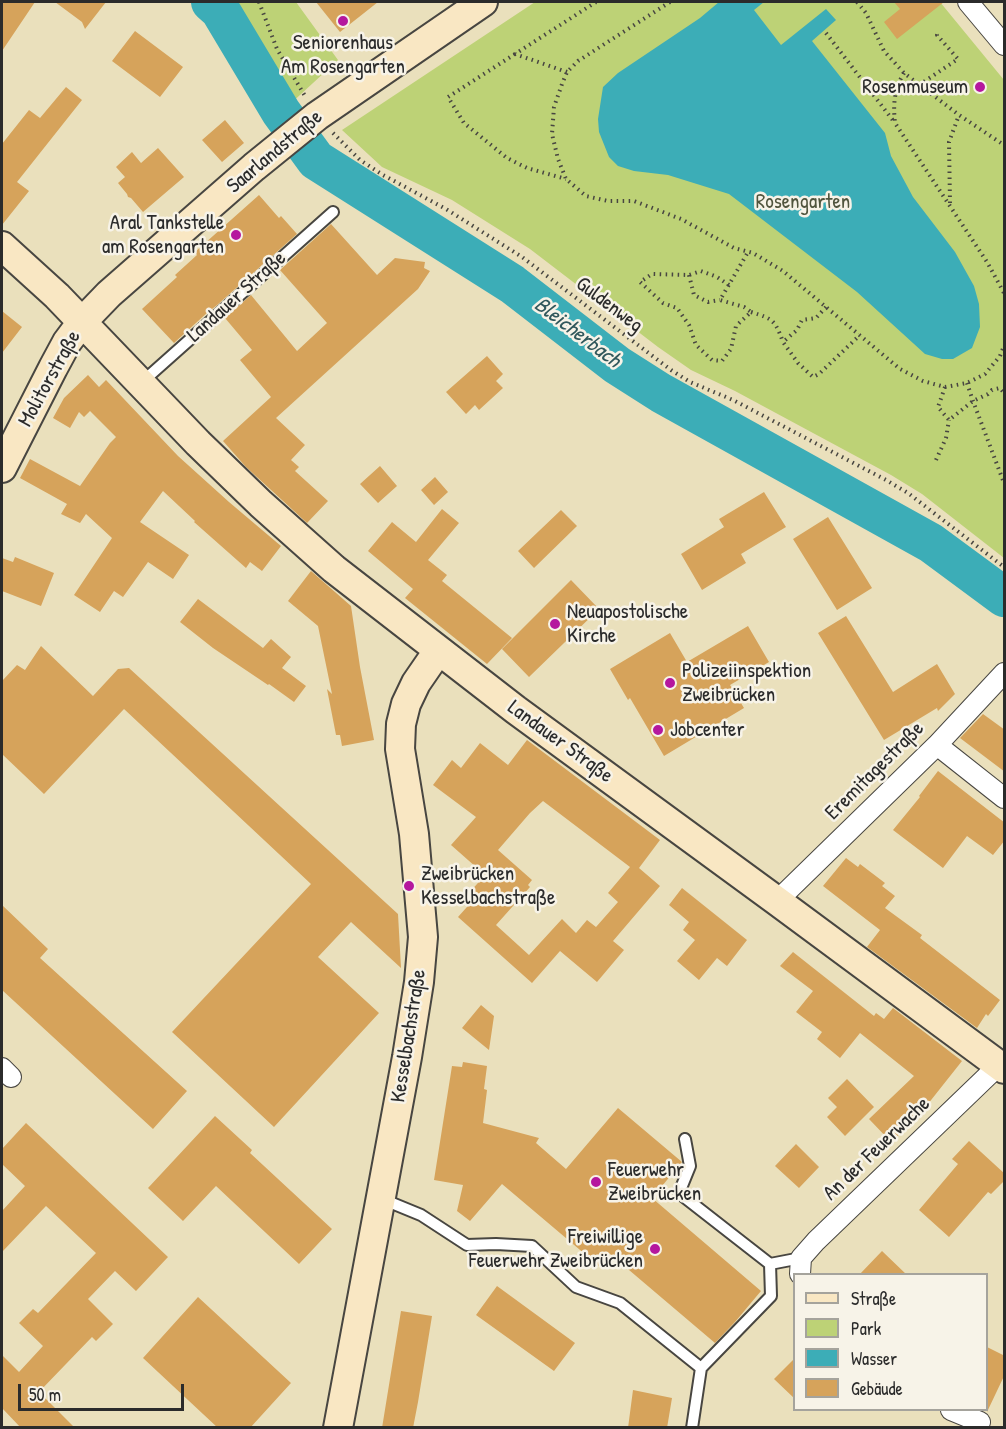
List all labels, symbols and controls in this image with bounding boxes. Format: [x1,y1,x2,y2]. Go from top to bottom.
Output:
marker: Seniorenhaus Am Rosengarten [336,14,350,28]
place label: Seniorenhaus Am Rosengarten [281,30,405,80]
place label: Rosenmuseum [862,74,968,100]
marker: Rosenmuseum [973,80,987,94]
street label: Saarlandstraße [222,105,328,199]
park label: Rosengarten [756,189,850,215]
place label: Aral Tankstelle am Rosengarten [102,210,224,260]
marker: Aral Tankstelle am Rosengarten [229,228,243,242]
street label: Landauer Straße [182,246,292,348]
street label: Guldenweg [570,272,648,338]
water label: Bleicherbach [529,292,625,374]
street label: Molitorstraße [13,326,87,432]
place label: Neuapostolische Kirche [567,599,688,649]
marker: Neuapostolische Kirche [548,617,562,631]
place label: Polizeiinspektion Zweibrücken [682,658,811,708]
marker: Polizeiinspektion Zweibrücken [663,676,677,690]
street label: Landauer Straße [502,695,618,789]
street label: Eremitagestraße [820,716,930,826]
place label: Jobcenter [670,717,745,743]
marker: Jobcenter [651,723,665,737]
place label: Zweibrücken Kesselbachstraße [421,861,555,911]
marker: Zweibrücken Kesselbachstraße [402,879,416,893]
street label: Kesselbachstraße [386,968,432,1104]
street label: An der Feuerwache [818,1092,936,1206]
place label: Feuerwehr Zweibrücken [608,1157,701,1207]
marker: Feuerwehr Zweibrücken [589,1175,603,1189]
place label: Freiwillige Feuerwehr Zweibrücken [469,1224,643,1274]
marker: Freiwillige Feuerwehr Zweibrücken [648,1242,662,1256]
legend [793,1273,988,1411]
text: Straße [851,1286,896,1311]
text: Park [851,1316,881,1341]
text: Wasser [851,1346,897,1371]
scale bar [21,1372,188,1410]
text: Gebäude [851,1376,903,1401]
text: 50 m [29,1382,61,1407]

